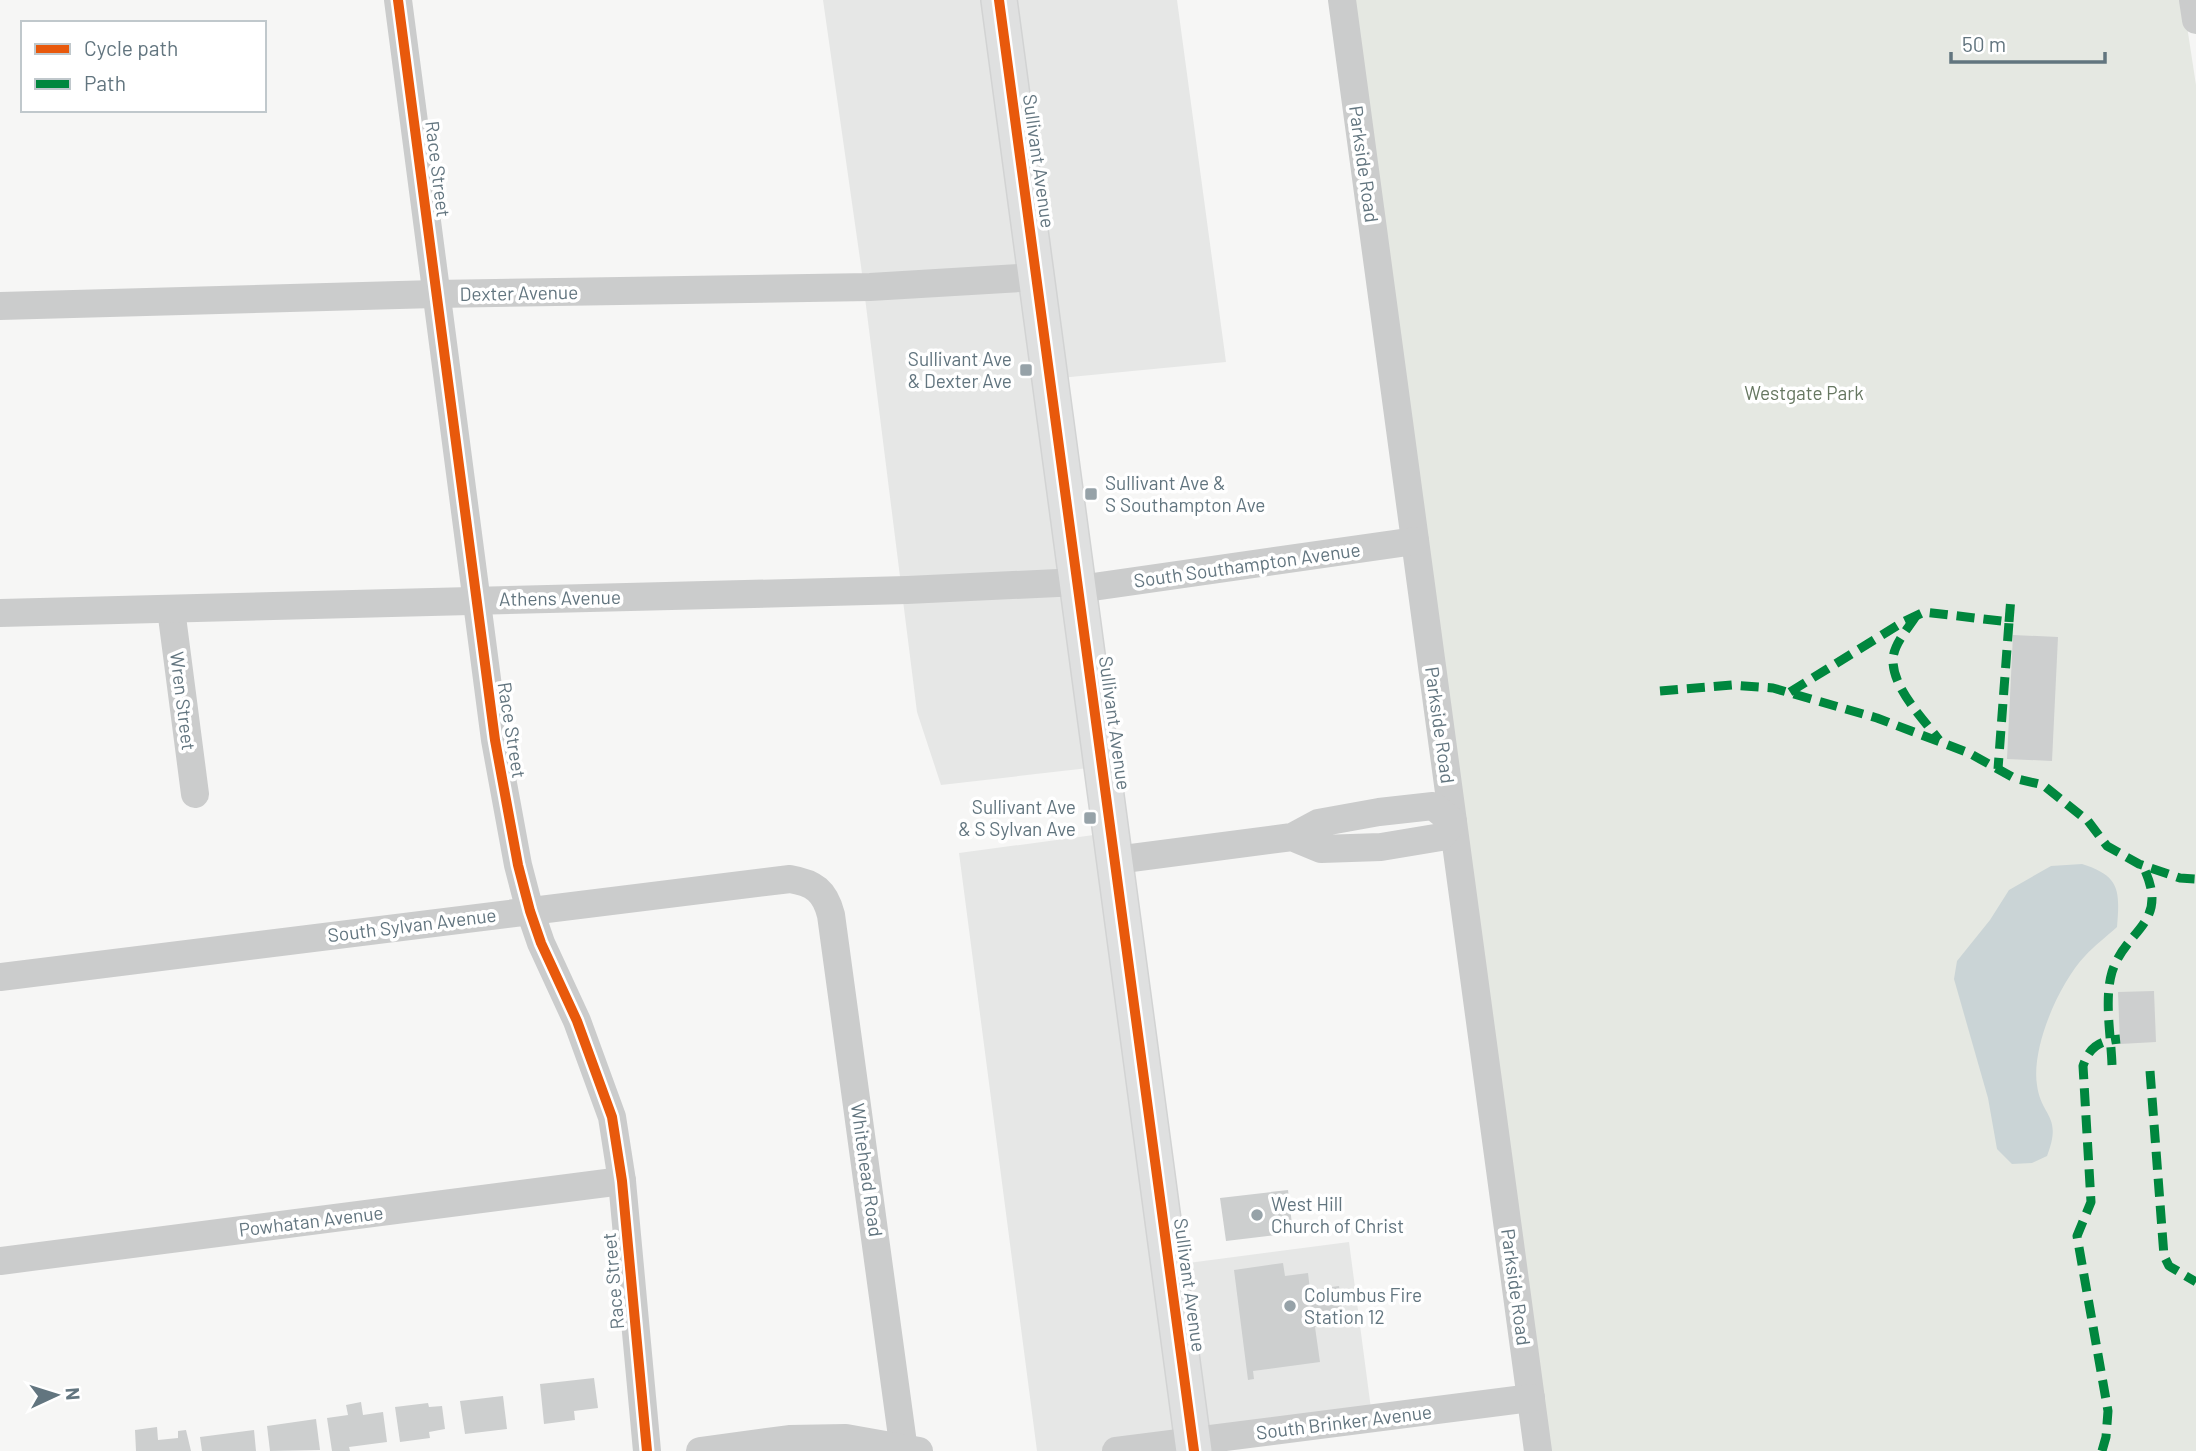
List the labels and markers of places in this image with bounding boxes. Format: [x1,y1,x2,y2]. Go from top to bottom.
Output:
place label: Sullivant Ave & Dexter Ave [908,347,1012,392]
marker: Sullivant Ave & Dexter Ave [1018,362,1034,378]
place label: Sullivant Ave & S Southampton Ave [1105,471,1265,516]
marker: Sullivant Ave & S Southampton Ave [1083,486,1099,502]
place label: Sullivant Ave & S Sylvan Ave [958,795,1076,840]
marker: Sullivant Ave & S Sylvan Ave [1082,810,1098,826]
place label: West Hill Church of Christ [1271,1192,1404,1237]
marker: West Hill Church of Christ [1249,1207,1265,1223]
place label: Columbus Fire Station 12 [1304,1283,1422,1328]
marker: Columbus Fire Station 12 [1282,1298,1298,1314]

